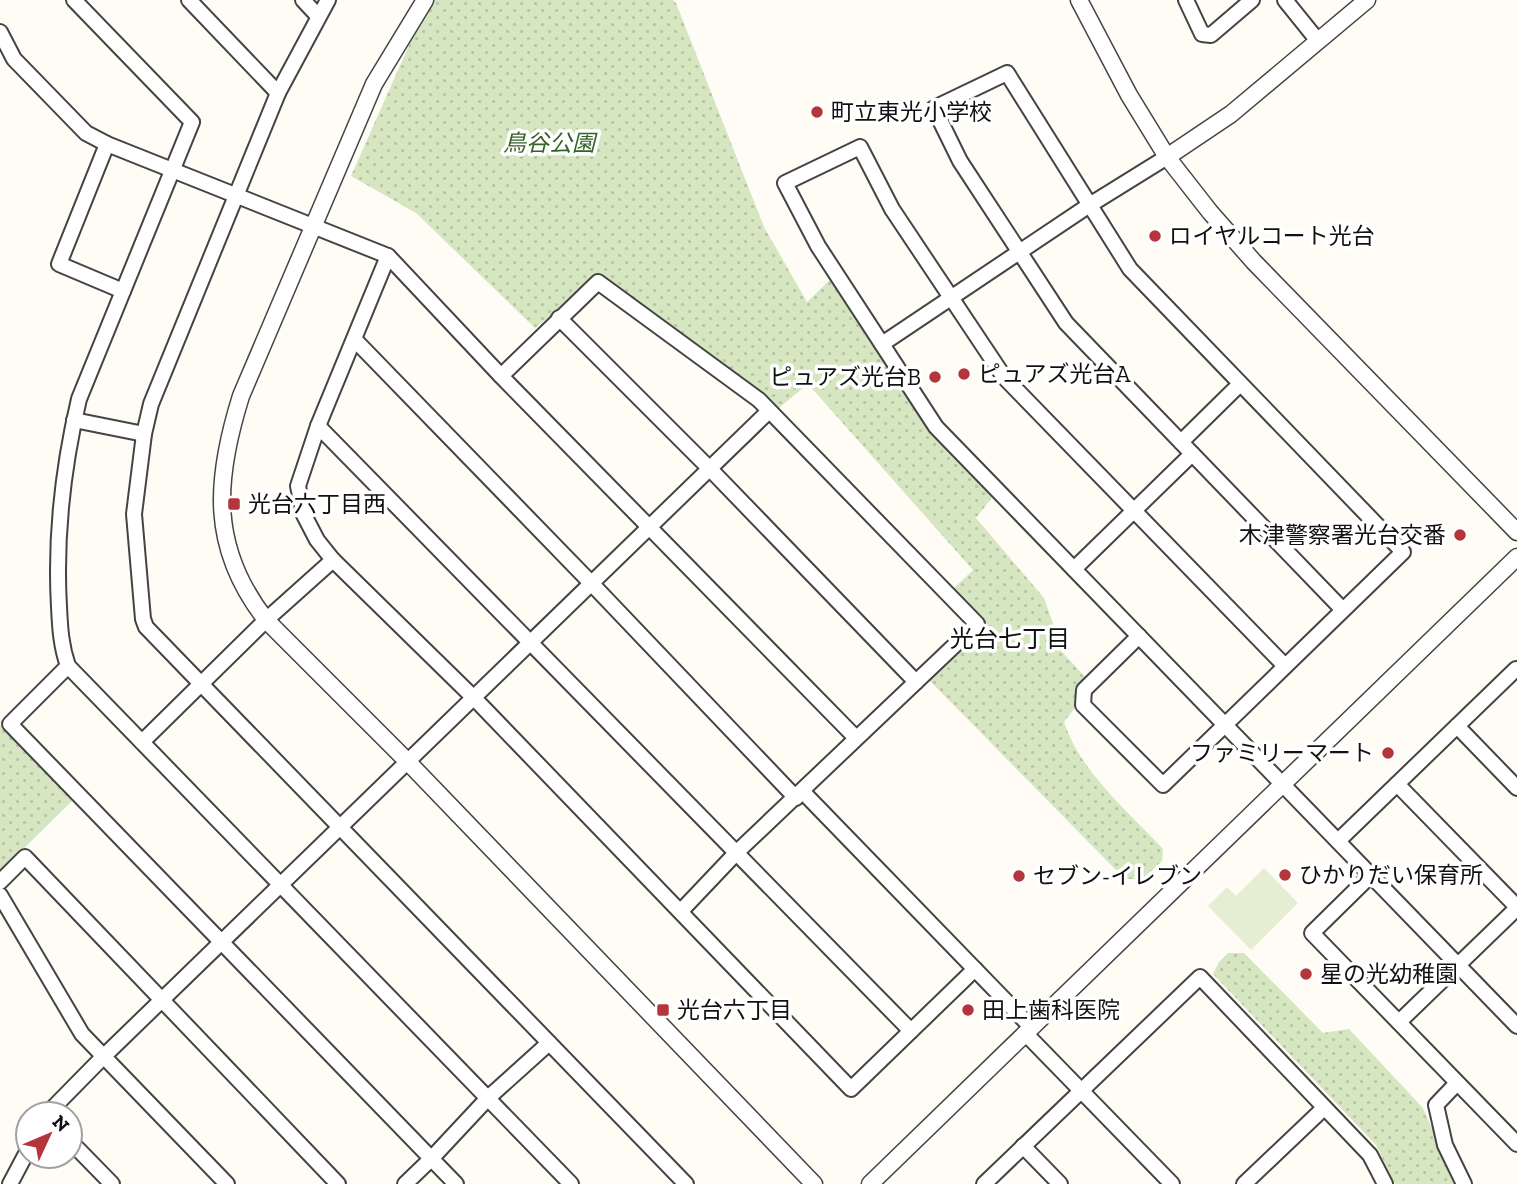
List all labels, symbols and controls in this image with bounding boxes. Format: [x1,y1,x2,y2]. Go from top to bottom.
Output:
place label: 町立東光小学校 [831,98,992,126]
marker: 町立東光小学校 [809,104,825,120]
park label: 鳥谷公園 [503,129,598,157]
place label: ロイヤルコート光台 [1169,222,1375,250]
marker: ロイヤルコート光台 [1147,228,1163,244]
place label: ピュアズ光台A [978,360,1132,388]
place label: ピュアズ光台B [770,363,921,391]
marker: ピュアズ光台A [956,366,972,382]
marker: ピュアズ光台B [927,369,943,385]
place label: 光台六丁目西 [248,490,386,518]
marker: 光台六丁目西 [226,496,242,512]
place label: 木津警察署光台交番 [1239,521,1446,549]
marker: 木津警察署光台交番 [1452,527,1468,543]
district label: 光台七丁目 [950,624,1070,653]
place label: ファミリーマート [1190,739,1374,767]
marker: ファミリーマート [1380,745,1396,761]
place label: ひかりだい保育所 [1299,861,1483,889]
place label: セブン-イレブン [1033,862,1202,890]
marker: ひかりだい保育所 [1277,867,1293,883]
marker: セブン-イレブン [1011,868,1027,884]
place label: 星の光幼稚園 [1320,960,1458,988]
marker: 星の光幼稚園 [1298,966,1314,982]
place label: 光台六丁目 [677,996,792,1024]
place label: 田上歯科医院 [982,996,1120,1024]
marker: 光台六丁目 [655,1002,671,1018]
marker: 田上歯科医院 [960,1002,976,1018]
north arrow [14,1100,84,1170]
text: N [48,1110,74,1137]

